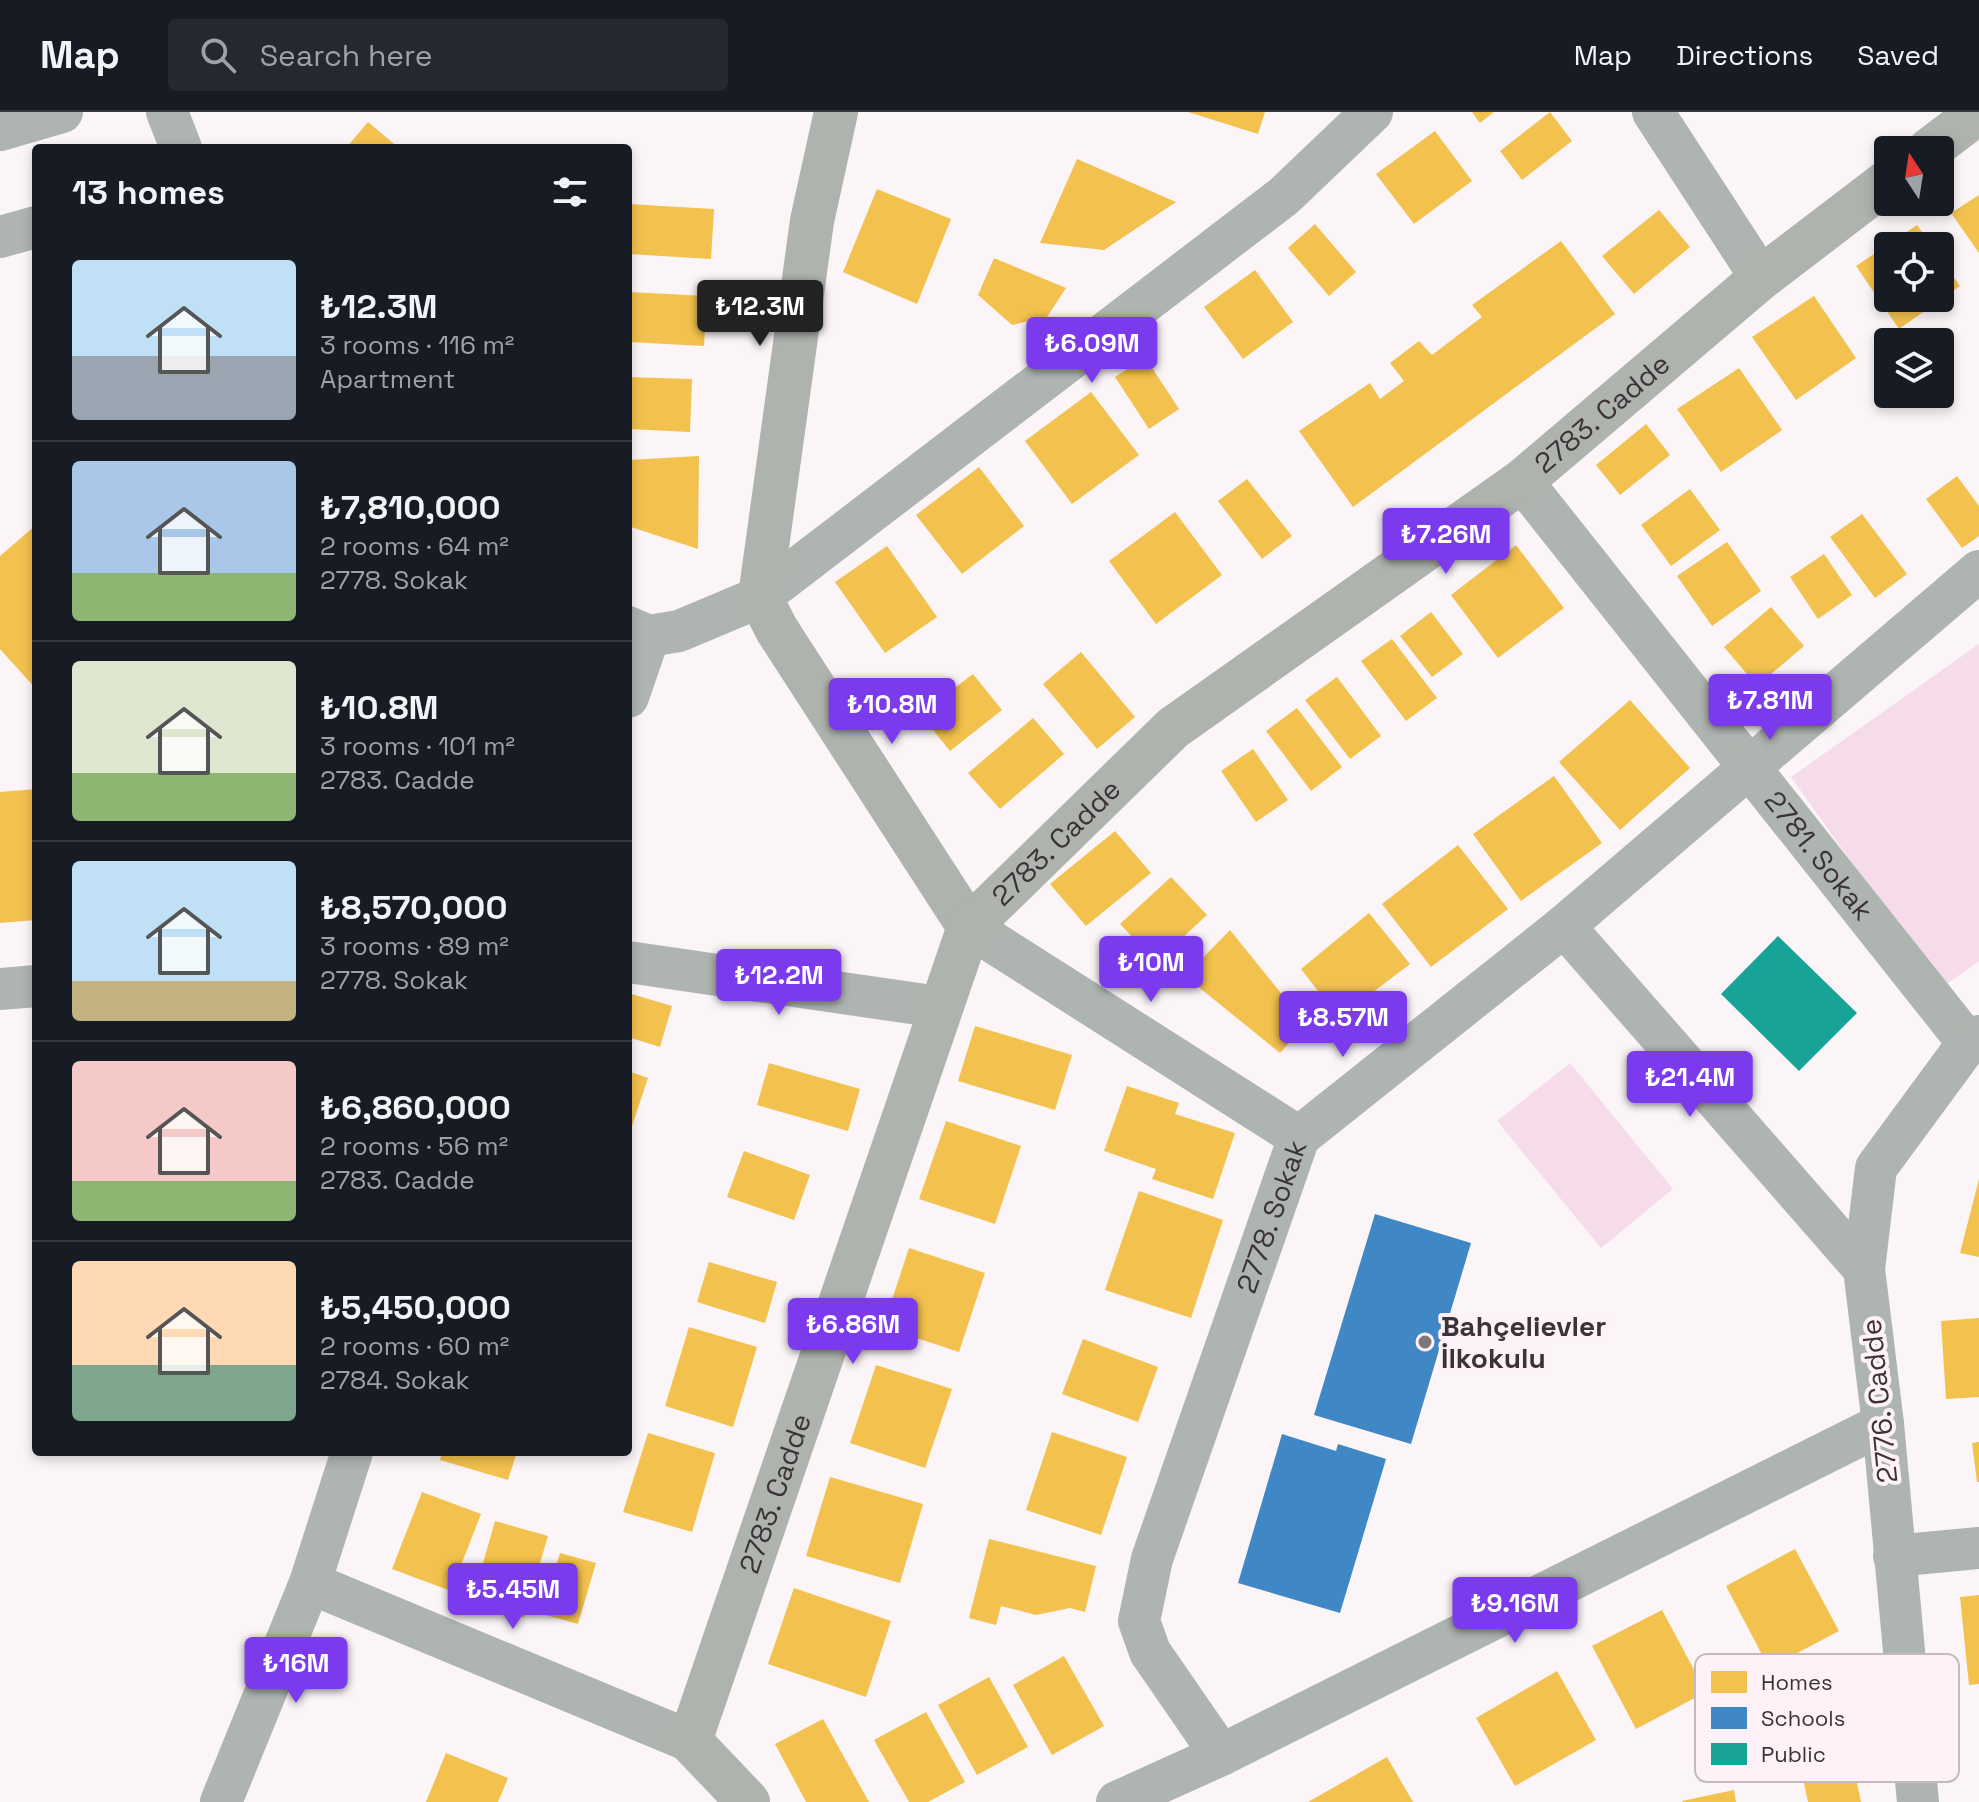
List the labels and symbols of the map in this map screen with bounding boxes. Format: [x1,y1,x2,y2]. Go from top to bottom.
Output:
north arrow [1874,136,1954,216]
pin: ₺12.3M [695,280,825,348]
pin: ₺6.09M [1027,317,1157,385]
street label: 2783. Cadde [1527,346,1677,481]
pin: ₺7.26M [1381,508,1511,576]
pin: ₺7.81M [1705,674,1835,742]
pin: ₺10.8M [827,678,957,746]
street label: 2783. Cadde [984,771,1128,913]
street label: 2781. Sokak [1757,783,1882,927]
pin: ₺10M [1104,936,1198,1004]
pin: ₺12.2M [714,949,844,1017]
pin: ₺8.57M [1278,991,1408,1059]
pin: ₺21.4M [1625,1051,1755,1119]
street label: 2778. Sokak [1228,1135,1315,1298]
pin: ₺6.86M [788,1298,918,1366]
place label: Bahçelievler İlkokulu [1441,1308,1606,1376]
street label: 2776. Cadde [1852,1317,1906,1485]
marker: Bahçelievler İlkokulu [1416,1333,1434,1351]
street label: 2783. Cadde [731,1409,819,1578]
pin: ₺5.45M [448,1563,578,1631]
pin: ₺9.16M [1450,1577,1580,1645]
pin: ₺16M [249,1637,343,1705]
legend [1695,1654,1959,1782]
text: Homes [1761,1668,1833,1696]
text: Schools [1761,1704,1845,1732]
text: Public [1761,1740,1826,1768]

